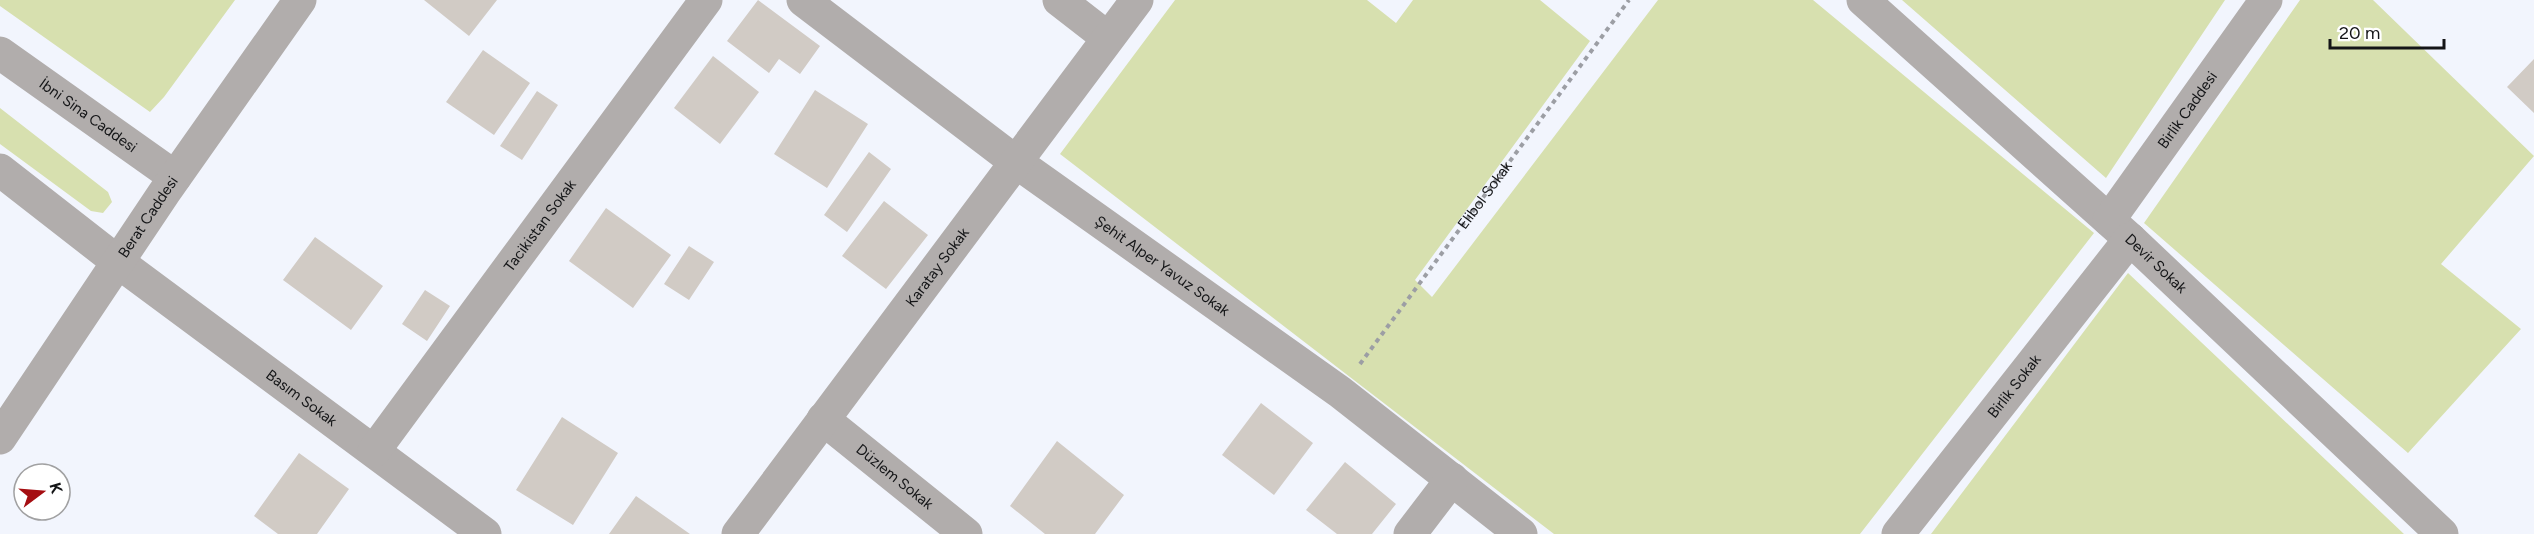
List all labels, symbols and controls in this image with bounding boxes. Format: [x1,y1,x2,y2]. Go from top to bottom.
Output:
scale bar [2330,12,2444,50]
text: 20 m [2339,22,2380,44]
street label: Birlik Caddesi [2154,68,2221,152]
street label: İbni Sina Caddesi [36,75,141,156]
street label: Elibol Sokak [1454,157,1516,233]
street label: Berat Caddesi [114,173,182,261]
street label: Tacikistan Sokak [500,175,580,275]
street label: Şehit Alper Yavuz Sokak [1091,212,1234,320]
street label: Karatay Sokak [902,224,973,310]
street label: Devir Sokak [2121,230,2191,297]
street label: Birlik Sokak [1984,350,2045,421]
street label: Basım Sokak [262,366,341,431]
street label: Düzlem Sokak [852,440,938,514]
north arrow [12,462,72,522]
text: K [45,480,67,496]

